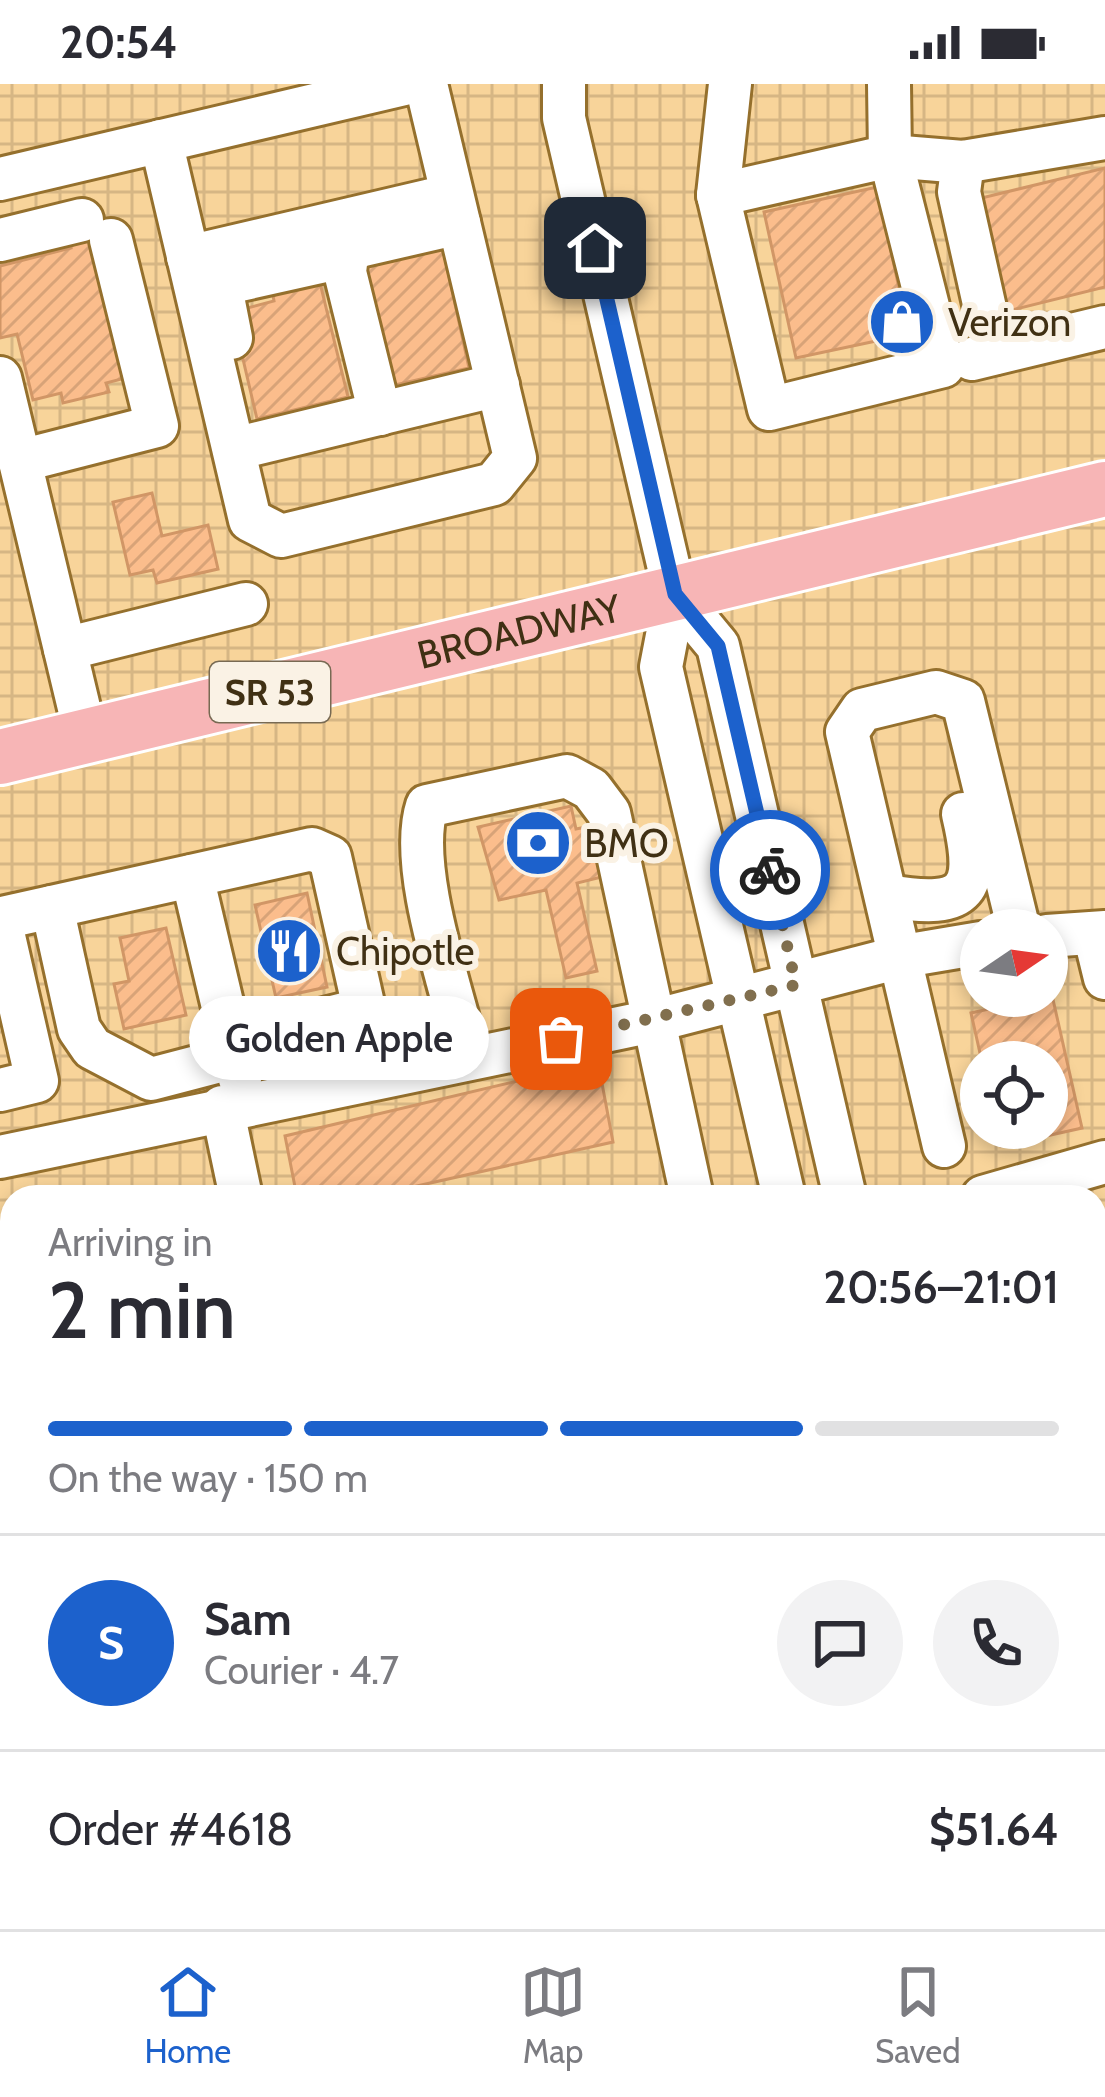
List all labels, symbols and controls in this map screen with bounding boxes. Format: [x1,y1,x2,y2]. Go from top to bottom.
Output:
text: 20:54 [60,15,178,69]
pin [544,197,646,299]
icon: home [562,215,628,281]
shop icon: Verizon [867,287,937,357]
place label: Verizon [948,298,1071,346]
street label: BROADWAY [412,583,626,679]
road number: SR 53 [210,662,330,722]
bank icon: BMO [503,808,573,878]
courier [710,810,830,930]
place label: BMO [584,819,669,867]
icon: bike [737,837,803,903]
north arrow [960,909,1068,1017]
map controls [960,909,1068,1149]
restaurant icon: Chipotle [254,916,324,986]
place label: Chipotle [336,927,474,975]
pin [510,988,612,1090]
callout: Golden Apple [189,997,489,1081]
icon: bag [528,1006,594,1072]
text: Golden Apple [225,1014,453,1062]
button: locate [960,1041,1068,1149]
text: Arriving in [48,1218,212,1266]
text: 20:56–21:01 [823,1260,1059,1314]
text: 2 min [48,1263,236,1358]
text: On the way · 150 m [48,1454,368,1502]
button: chat [777,1580,903,1706]
button: phone [933,1580,1059,1706]
text: Sam [204,1592,292,1646]
text: S [98,1616,124,1670]
text: Courier · 4.7 [204,1646,399,1694]
text: Order #4618 [48,1802,293,1856]
text: $51.64 [929,1802,1059,1856]
tab: Home [144,1959,231,2071]
tab: Map [520,1959,586,2071]
tab: Saved [875,1959,961,2071]

